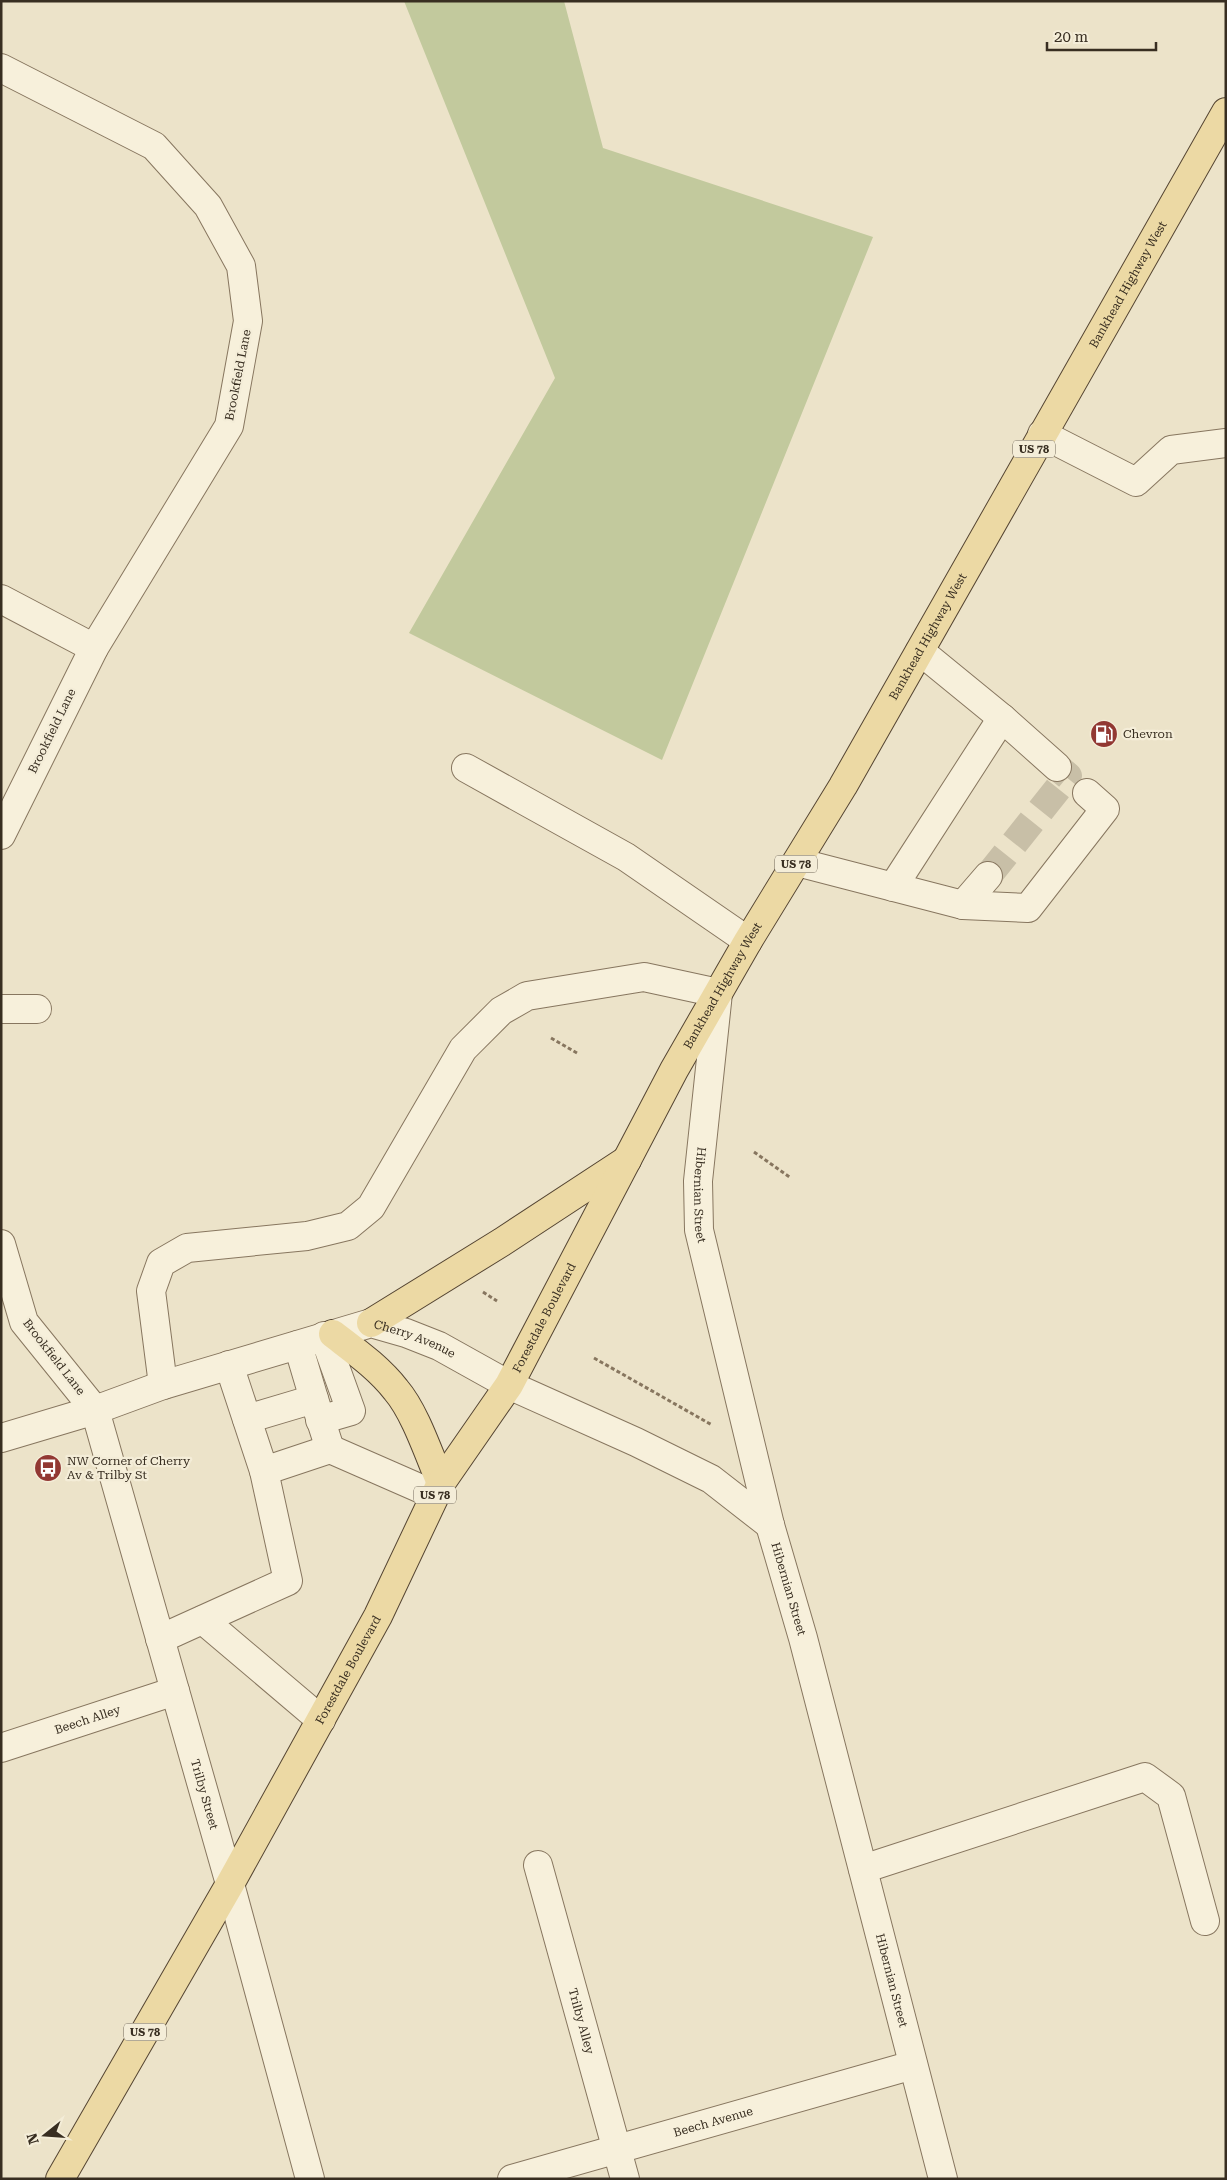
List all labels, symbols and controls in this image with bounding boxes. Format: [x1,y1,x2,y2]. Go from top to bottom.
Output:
scale bar [1047,20,1156,52]
text: 20 m [1054,28,1089,46]
street label: Bankhead Highway West [1086,218,1170,350]
street label: Brookfield Lane [222,328,254,422]
road number: US 78 [1013,440,1055,458]
street label: Bankhead Highway West [886,570,970,703]
street label: Brookfield Lane [25,686,79,776]
fuel station icon: Chevron [1089,719,1119,749]
place label: Chevron [1123,727,1173,741]
road number: US 78 [775,856,817,872]
street label: Bankhead Highway West [681,919,765,1051]
street label: Hibernian Street [691,1146,709,1245]
street label: Forestdale Boulevard [510,1260,579,1375]
street label: Brookfield Lane [20,1316,88,1398]
street label: Cherry Avenue [372,1317,458,1361]
bus stop icon: NW Corner of Cherry Av & Trilby St [33,1453,63,1483]
place label: NW Corner of Cherry Av & Trilby St [67,1454,191,1482]
road number: US 78 [414,1486,456,1504]
street label: Hibernian Street [768,1541,809,1638]
street label: Forestdale Boulevard [313,1613,384,1727]
street label: Beech Alley [53,1702,123,1737]
street label: Trilby Street [188,1758,221,1832]
street label: Hibernian Street [873,1932,911,2029]
street label: Trilby Alley [565,1987,597,2056]
road number: US 78 [124,2024,166,2040]
street label: Beech Avenue [672,2104,755,2140]
north arrow [20,2110,70,2160]
text: N [23,2131,42,2146]

